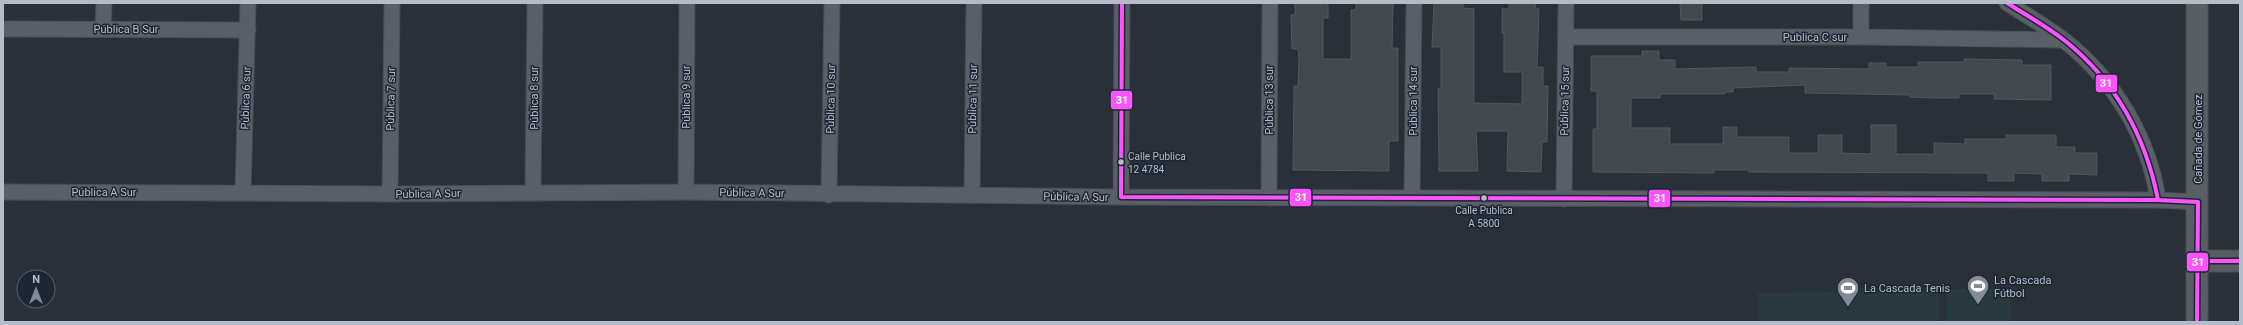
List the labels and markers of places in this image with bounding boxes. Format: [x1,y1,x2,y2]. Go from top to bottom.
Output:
place label: Calle Publica 12 4784 [1128,151,1186,175]
marker: Calle Publica 12 4784 [1116,157,1126,167]
marker: Calle Publica A 5800 [1479,193,1489,203]
place label: Calle Publica A 5800 [1455,205,1513,229]
sports icon: La Cascada Fútbol [1965,273,1991,306]
place label: La Cascada Fútbol [1994,274,2051,300]
sports icon: La Cascada Tenis [1835,275,1861,308]
place label: La Cascada Tenis [1864,282,1951,295]

